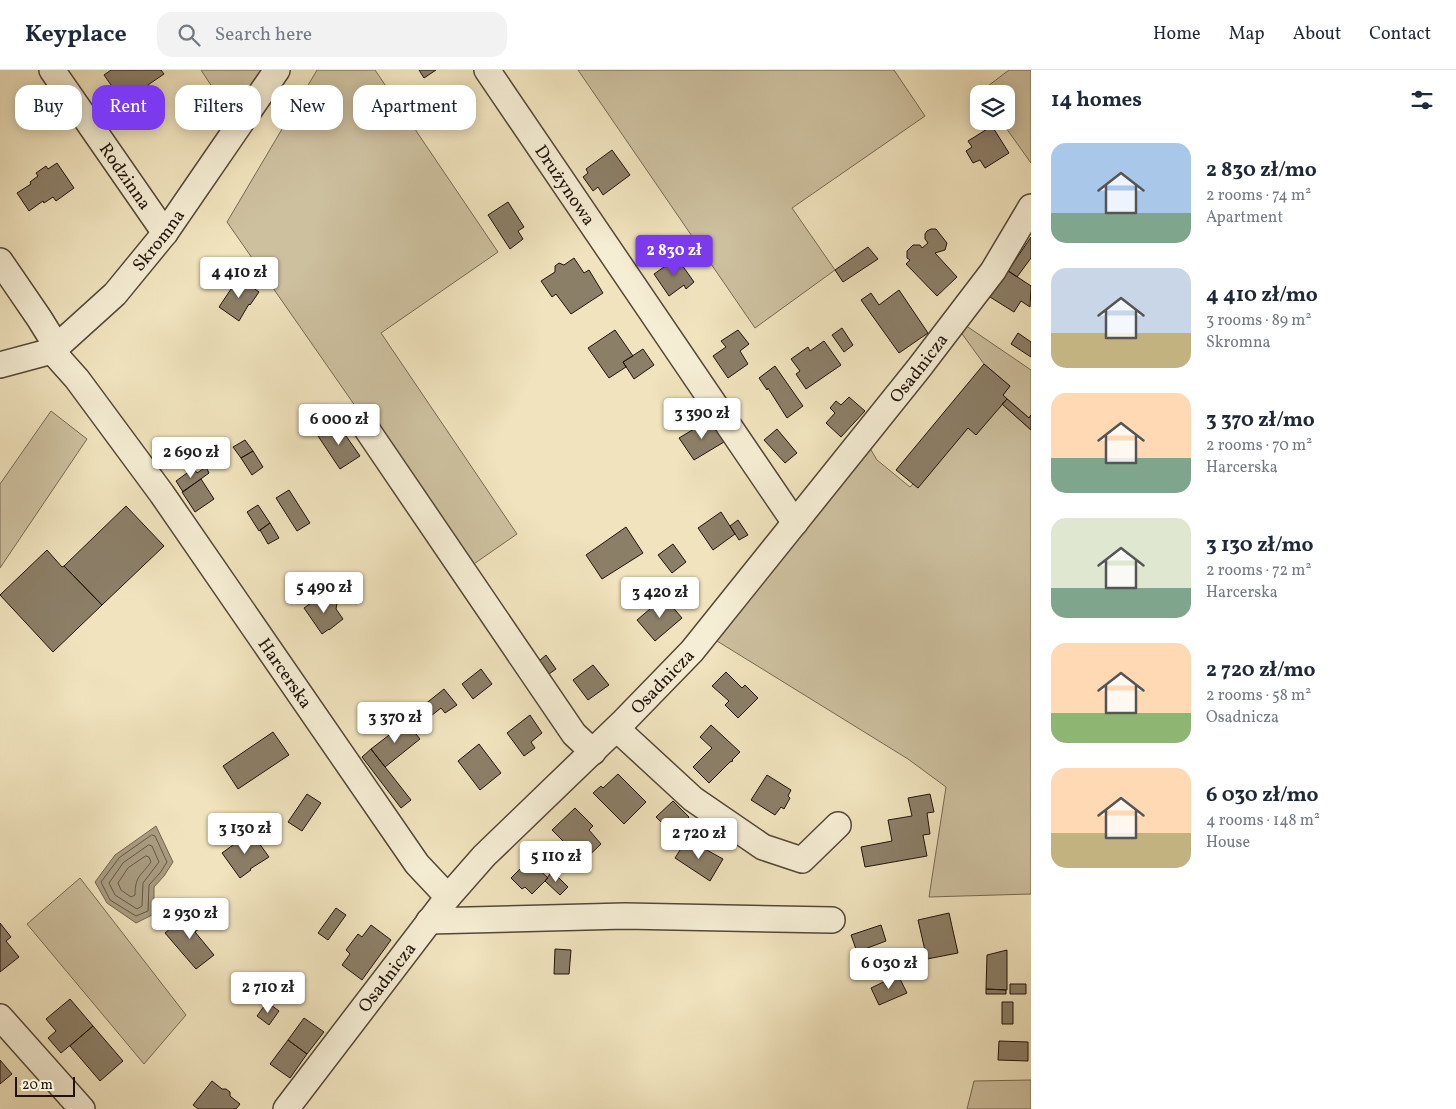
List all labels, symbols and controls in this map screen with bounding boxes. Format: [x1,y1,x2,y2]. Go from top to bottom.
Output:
search box [157,12,507,57]
text: Keyplace [25,18,127,52]
icon: search [175,21,203,49]
text: Search here [215,22,312,48]
text: Home [1153,22,1201,47]
text: Map [1229,22,1265,47]
text: About [1293,22,1341,47]
text: Contact [1369,22,1431,47]
chip: Buy [15,85,82,130]
chip: Rent [92,85,165,130]
chip: Filters [175,85,261,130]
chip: New [271,85,343,130]
chip: Apartment [353,85,476,130]
map controls [970,85,1015,130]
button: layers [970,85,1015,130]
text: 14 homes [1051,86,1142,115]
icon: filters [1408,86,1436,114]
street label: Rodzinna [92,138,156,215]
street label: Drużynowa [528,140,600,231]
text: 2 830 zł/mo [1206,156,1317,185]
icon: home [1091,163,1151,223]
text: 2 rooms · 74 m² [1206,185,1311,207]
street label: Skromna [127,205,192,277]
text: Apartment [1206,207,1283,229]
pin: 2 830 zł [622,234,726,277]
text: 2 830 zł [647,240,701,262]
pin: 4 410 zł [187,256,291,299]
text: 4 410 zł [211,262,267,284]
text: 4 410 zł/mo [1206,281,1318,310]
icon: home [1091,288,1151,348]
text: 3 rooms · 89 m² [1206,310,1311,332]
street label: Osadnicza [885,329,955,409]
text: Skromna [1206,332,1270,354]
pin: 3 390 zł [650,398,754,440]
text: 3 390 zł [675,403,729,425]
pin: 6 000 zł [287,404,391,446]
text: 3 370 zł/mo [1206,406,1315,435]
text: 6 000 zł [310,409,368,431]
icon: home [1091,413,1151,473]
text: 2 rooms · 70 m² [1206,435,1312,457]
pin: 2 690 zł [139,436,243,479]
text: 2 690 zł [163,442,219,464]
text: Harcerska [1206,457,1278,479]
text: 3 130 zł/mo [1206,531,1314,560]
icon: home [1091,538,1151,598]
text: 2 rooms · 72 m² [1206,560,1311,582]
pin: 5 490 zł [272,572,376,614]
pin: 3 420 zł [608,576,712,619]
text: 5 490 zł [296,577,352,599]
text: 3 420 zł [632,582,688,604]
text: Harcerska [1206,582,1278,604]
street label: Harcerska [251,634,317,714]
street label: Osadnicza [626,644,701,721]
text: 2 720 zł/mo [1206,656,1316,685]
icon: home [1091,663,1151,723]
text: 2 rooms · 58 m² [1206,685,1311,707]
pin: 3 370 zł [343,702,447,744]
text: 3 370 zł [368,707,422,729]
text: Osadnicza [1206,707,1279,729]
text: 6 030 zł/mo [1206,781,1319,810]
icon: home [1091,788,1151,848]
text: 4 rooms · 148 m² [1206,810,1320,832]
pin: 3 130 zł [193,812,297,855]
text: 3 130 zł [219,818,271,840]
pin: 2 720 zł [647,818,751,860]
text: 2 720 zł [672,823,726,845]
text: House [1206,832,1250,854]
pin: 5 110 zł [504,840,608,883]
text: 5 110 zł [531,846,581,868]
pin: 2 930 zł [138,898,242,940]
text: 2 930 zł [163,903,217,925]
street label: Osadnicza [353,938,423,1018]
pin: 6 030 zł [837,948,941,990]
text: 6 030 zł [861,953,917,975]
pin: 2 710 zł [216,972,320,1014]
text: 2 710 zł [242,977,294,999]
scale bar [15,1074,75,1097]
text: 20 m [22,1076,53,1095]

